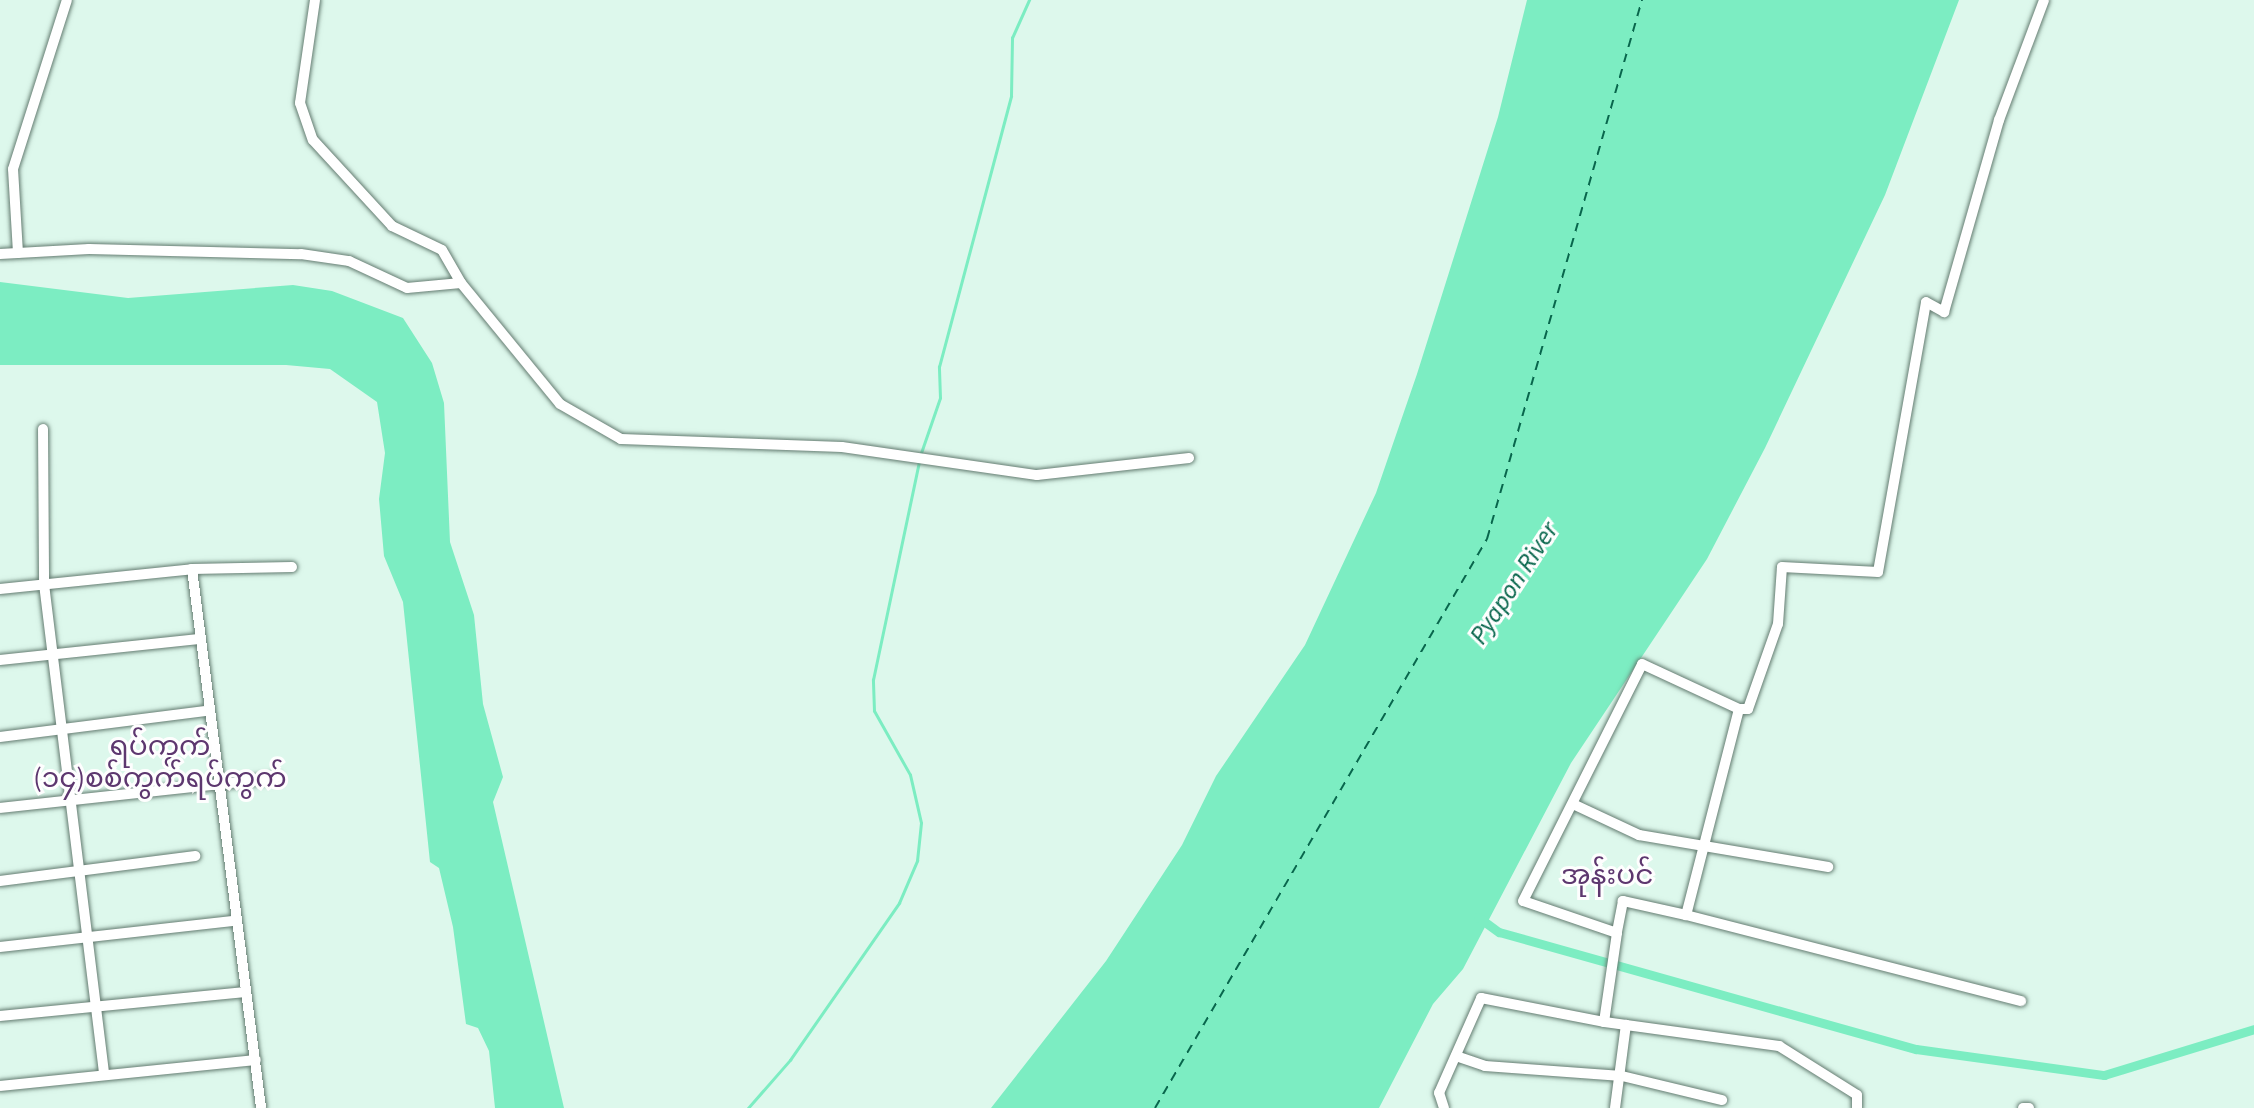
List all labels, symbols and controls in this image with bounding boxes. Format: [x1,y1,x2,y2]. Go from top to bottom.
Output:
water label: Pyapon River [1463,516,1565,650]
district label: ရပ်ကွက် (၁၄)စစ်ကွက်ရပ်ကွက် [33,729,287,795]
district label: အုန်းပင် [1561,858,1653,892]

